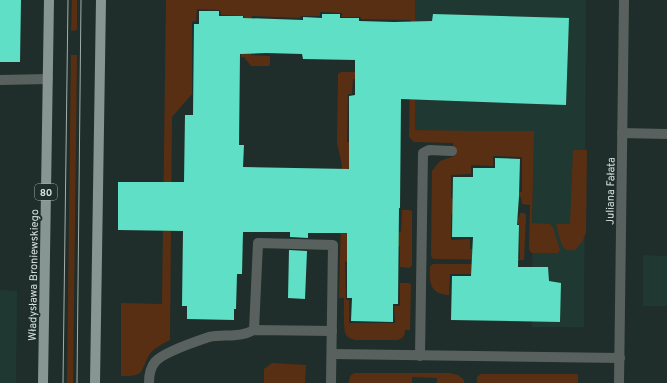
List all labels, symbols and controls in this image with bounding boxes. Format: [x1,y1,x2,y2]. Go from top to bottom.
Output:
street label: Juliana Fałata [603,157,619,225]
road number: 80 [35,184,57,200]
street label: Władysława Broniewskiego [26,209,42,341]

